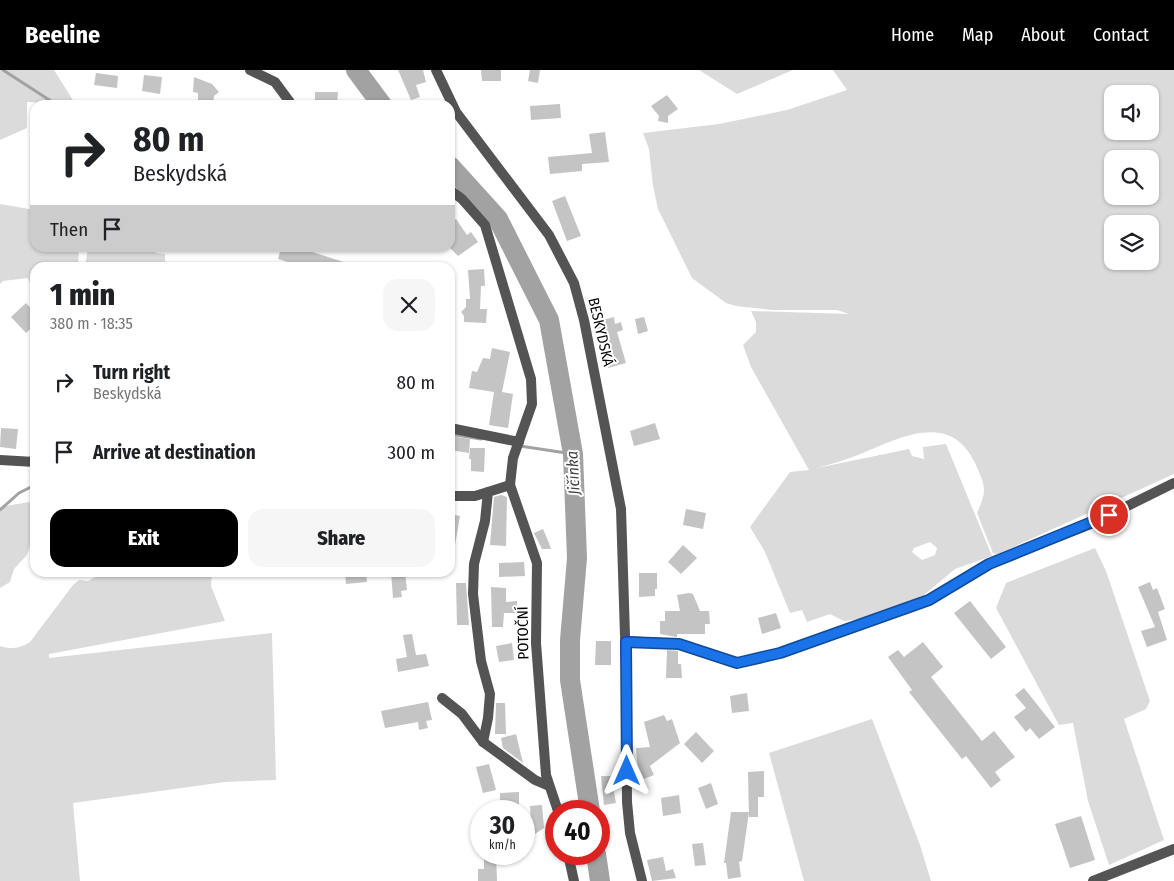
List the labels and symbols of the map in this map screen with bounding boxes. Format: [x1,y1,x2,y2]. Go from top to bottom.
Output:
street label: BESKYDSKÁ [584,296,618,368]
water label: Jičínka [562,451,584,496]
pin [1088,494,1130,536]
street label: POTOČNÍ [514,606,532,660]
position arrow [600,744,652,796]
speed limit sign: 40 [545,800,610,865]

